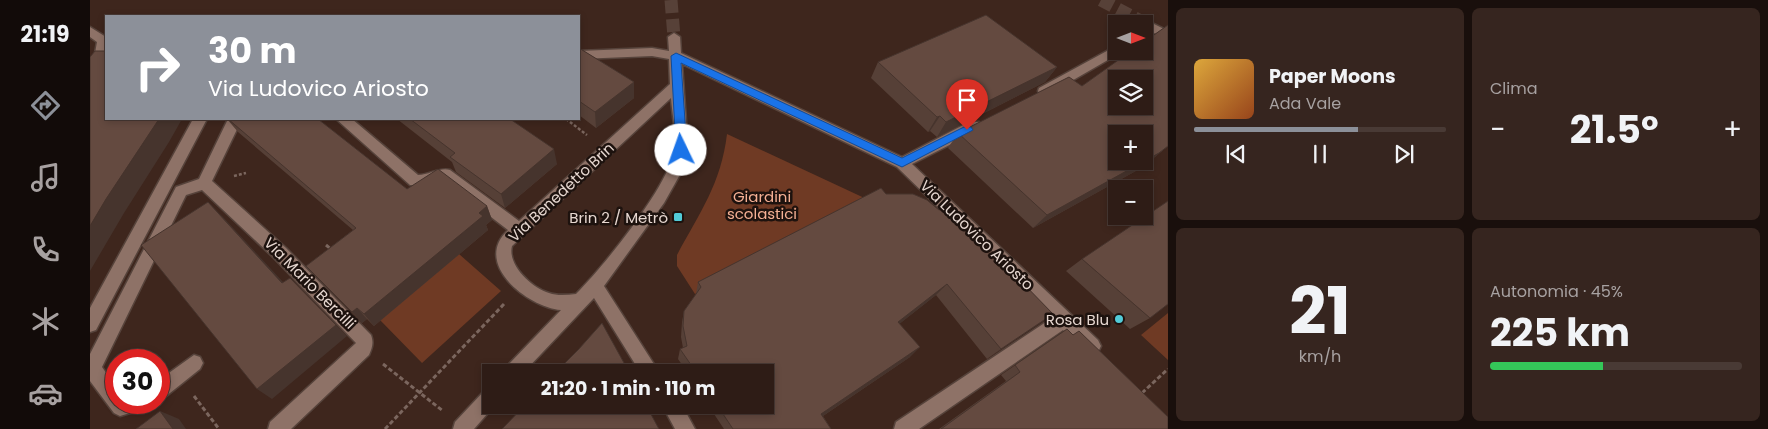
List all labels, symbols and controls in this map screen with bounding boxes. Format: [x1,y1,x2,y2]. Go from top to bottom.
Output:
north arrow [1108,15,1152,60]
map controls [1108,15,1153,225]
text: 21:19 [21,19,69,50]
text: 30 m [208,26,296,75]
icon: right [125,35,190,100]
text: Paper Moons [1269,63,1396,90]
button: layers [1108,70,1153,115]
text: Via Ludovico Ariosto [208,73,429,104]
text: Clima [1490,77,1538,100]
pin [946,79,988,130]
icon: arrive [953,86,981,114]
icon: directions [28,88,63,123]
text: Ada Vale [1269,92,1341,115]
text: 21.5° [1570,103,1659,156]
text: − [1490,110,1505,149]
text: + [1723,110,1742,149]
position arrow [654,123,706,175]
button: + [1108,125,1153,170]
street label: Via Benedetto Brin [504,137,618,247]
icon: previous [1222,140,1250,168]
icon: pause [1306,140,1334,168]
icon: next [1390,140,1418,168]
icon: music [28,160,63,195]
street label: Via Ludovico Ariosto [916,175,1038,295]
button: − [1108,180,1153,225]
park label: Giardini scolastici [727,186,797,224]
place label: Brin 2 / Metrò [569,207,668,228]
marker: Brin 2 / Metrò [672,211,684,223]
icon: phone [28,232,63,267]
street label: Via Mario Bercilli [259,232,361,334]
text: 21 [1289,266,1351,357]
text: Autonomia · 45% [1490,280,1623,303]
icon: climate [28,304,63,339]
text: 225 km [1490,306,1630,359]
place label: Rosa Blu [1046,309,1109,330]
marker: Rosa Blu [1113,313,1125,325]
text: km/h [1299,345,1341,368]
speed limit sign: 30 [105,349,170,414]
text: 21:20 · 1 min · 110 m [541,375,715,402]
icon: car [28,376,63,411]

